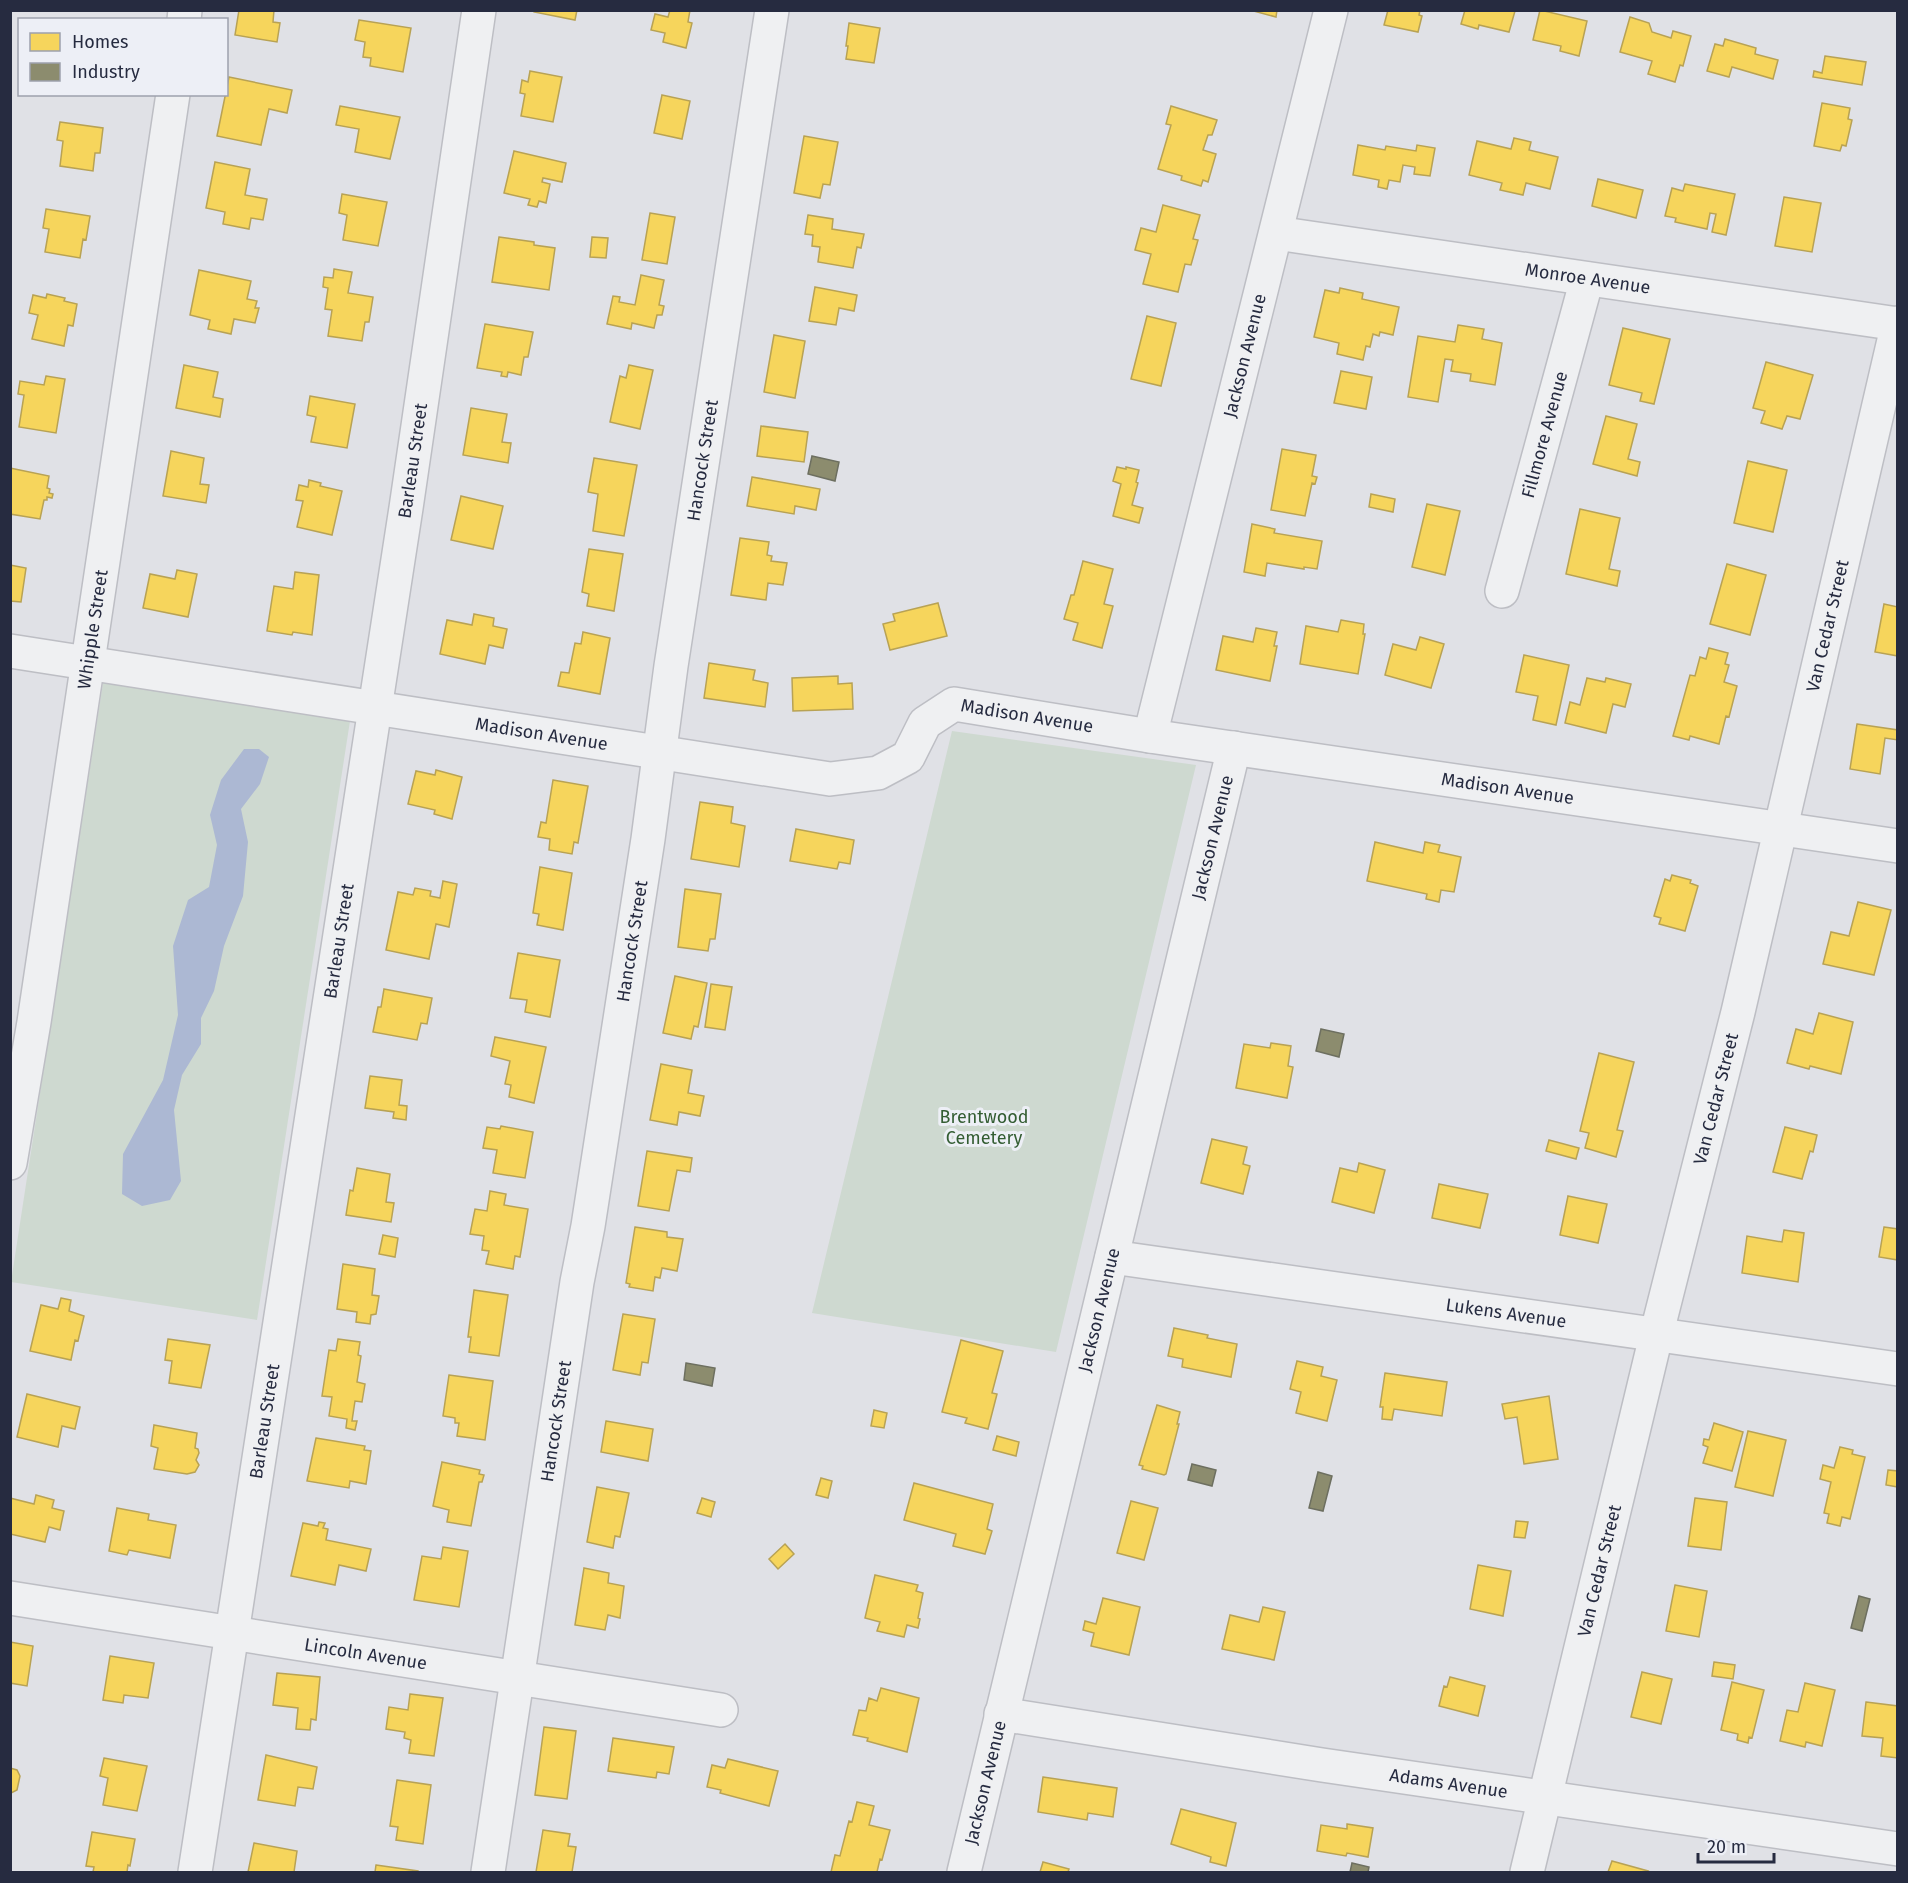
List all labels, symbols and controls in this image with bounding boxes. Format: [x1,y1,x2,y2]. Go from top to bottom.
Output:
legend [18,18,228,96]
text: Homes [72,31,128,53]
text: Industry [72,61,140,83]
street label: Monroe Avenue [1524,259,1652,299]
street label: Jackson Avenue [1219,291,1271,420]
street label: Fillmore Avenue [1517,369,1572,501]
street label: Hancock Street [682,397,723,523]
street label: Barleau Street [394,401,432,520]
street label: Van Cedar Street [1802,557,1854,694]
street label: Whipple Street [73,568,113,691]
street label: Madison Avenue [959,694,1095,738]
street label: Madison Avenue [474,713,609,755]
street label: Madison Avenue [1440,768,1575,809]
street label: Jackson Avenue [1187,773,1238,902]
street label: Hancock Street [612,878,653,1004]
street label: Barleau Street [319,881,359,1000]
street label: Van Cedar Street [1689,1030,1743,1167]
park label: Brentwood Cemetery [940,1106,1028,1149]
street label: Jackson Avenue [1073,1246,1125,1374]
street label: Lukens Avenue [1444,1294,1568,1333]
street label: Hancock Street [536,1358,576,1483]
street label: Barleau Street [245,1362,285,1481]
street label: Van Cedar Street [1573,1502,1626,1639]
street label: Lincoln Avenue [303,1634,428,1675]
street label: Jackson Avenue [960,1718,1011,1847]
street label: Adams Avenue [1388,1764,1509,1803]
scale bar [1698,1826,1774,1864]
text: 20 m [1707,1836,1746,1858]

